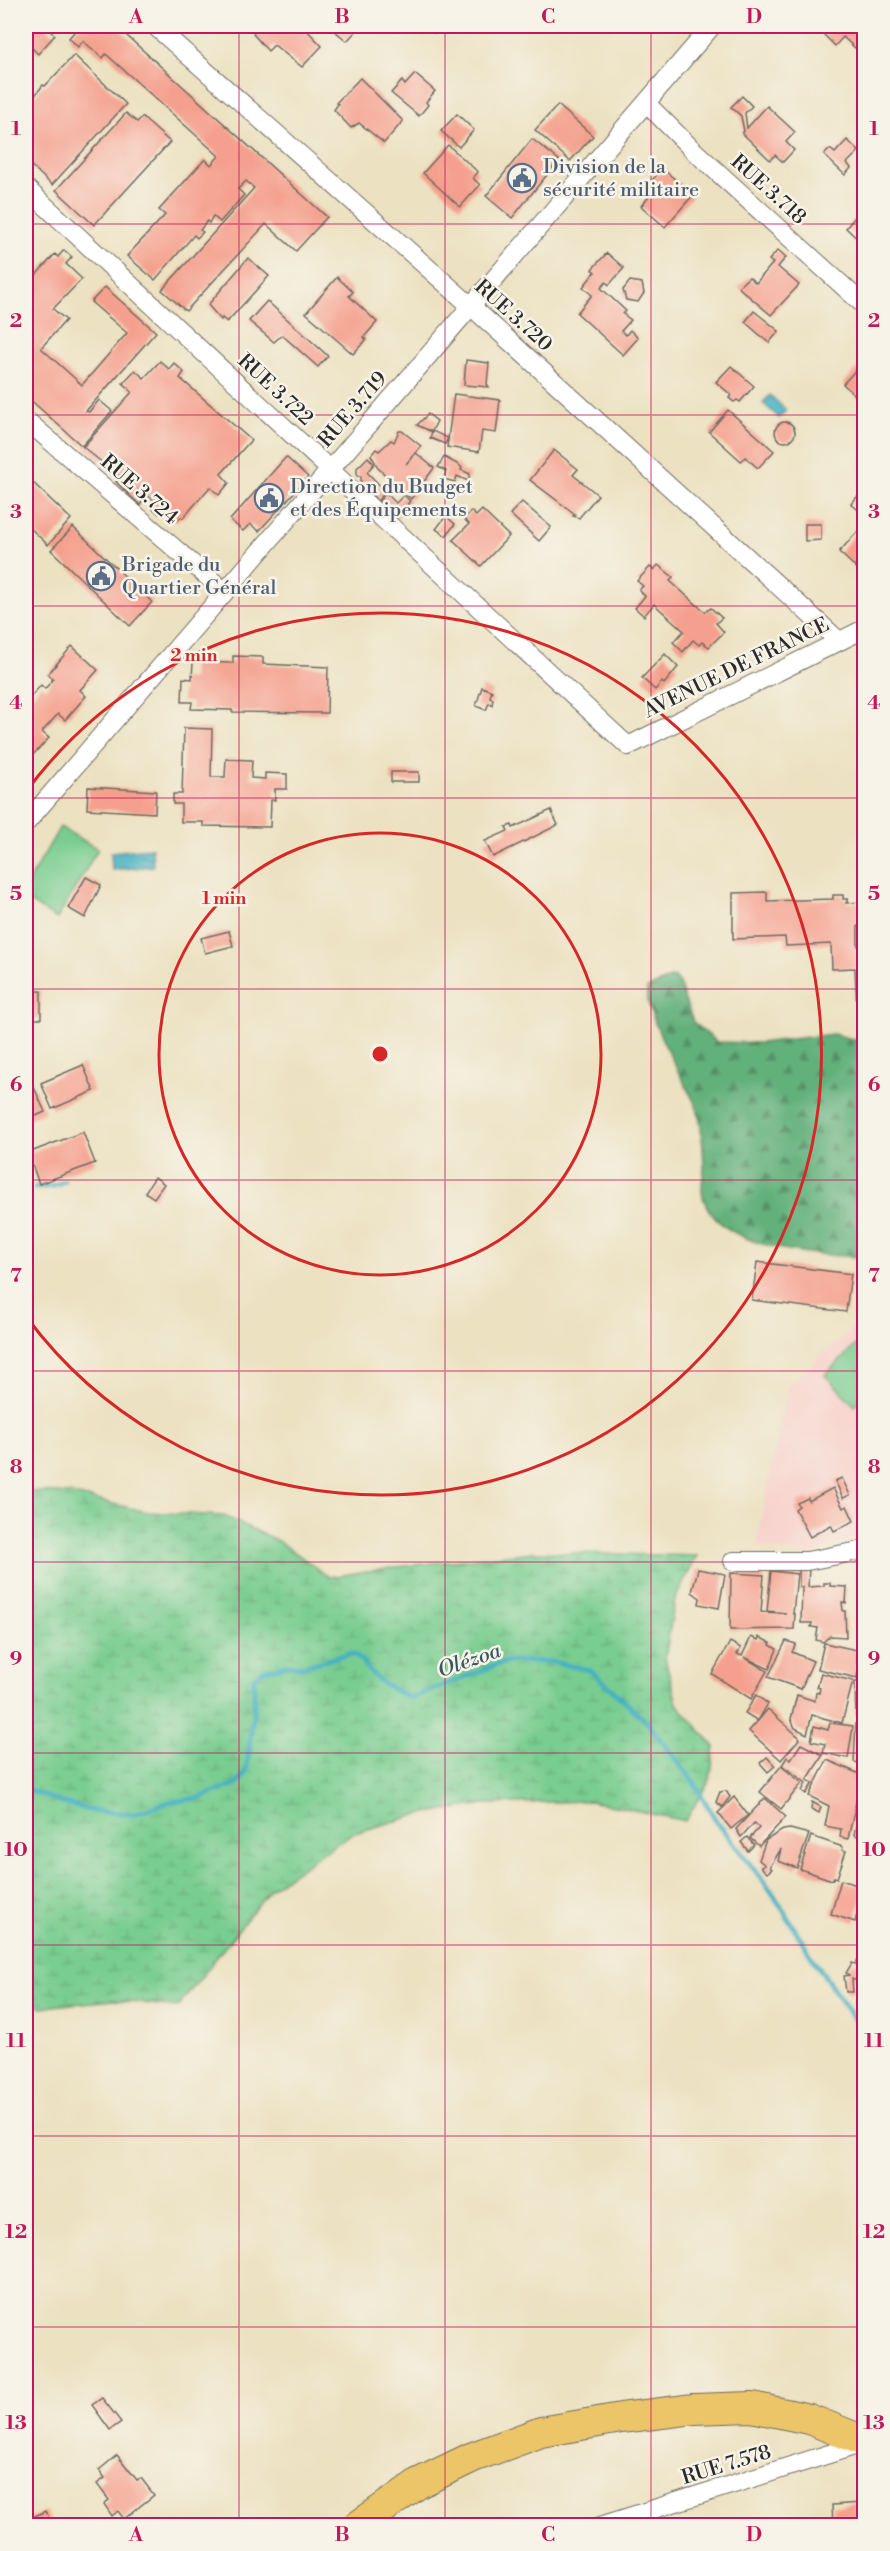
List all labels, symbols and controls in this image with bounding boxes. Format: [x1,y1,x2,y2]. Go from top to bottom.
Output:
text: A [128,5,144,30]
text: B [334,5,350,30]
text: C [541,5,555,30]
text: D [746,5,762,30]
text: 1 [11,117,21,142]
text: 1 [869,117,879,142]
street label: RUE 3.718 [725,150,811,231]
place label: Division de la sécurité militaire [543,155,699,203]
public building icon: Division de la sécurité militaire [506,162,538,194]
street label: RUE 3.720 [469,275,557,358]
text: 2 [10,309,22,334]
text: 2 [868,309,880,334]
street label: RUE 3.722 [232,349,318,431]
street label: RUE 3.719 [313,367,393,453]
street label: RUE 3.724 [95,450,183,531]
place label: Direction du Budget et des Équipements [290,475,473,523]
public building icon: Direction du Budget et des Équipements [253,482,285,514]
text: 3 [10,500,22,525]
text: 3 [868,500,880,525]
place label: Brigade du Quartier Général [121,553,276,601]
public building icon: Brigade du Quartier Général [85,560,117,592]
street label: AVENUE DE FRANCE [639,613,833,725]
text: 2 min [170,644,218,667]
text: 4 [9,691,23,716]
text: 4 [867,691,881,716]
text: 5 [10,882,22,907]
text: 5 [868,882,880,907]
text: 1 min [202,887,246,910]
centre of rings [370,1044,390,1064]
text: 6 [10,1073,23,1098]
text: 6 [868,1073,881,1098]
text: 7 [10,1264,22,1289]
text: 7 [868,1264,880,1289]
text: 8 [10,1455,23,1480]
text: 8 [868,1455,881,1480]
water label: Olézoa [434,1638,505,1684]
text: 9 [10,1647,22,1672]
text: 9 [868,1647,880,1672]
text: 10 [4,1838,28,1863]
text: 10 [862,1838,886,1863]
text: 11 [6,2029,26,2054]
text: 11 [864,2029,884,2054]
text: 12 [5,2220,27,2245]
text: 12 [863,2220,885,2245]
text: 13 [5,2411,27,2436]
text: 13 [863,2411,885,2436]
street label: RUE 7.578 [679,2440,774,2491]
text: A [128,2523,144,2548]
text: B [334,2523,350,2548]
text: C [541,2523,555,2548]
text: D [746,2523,762,2548]

